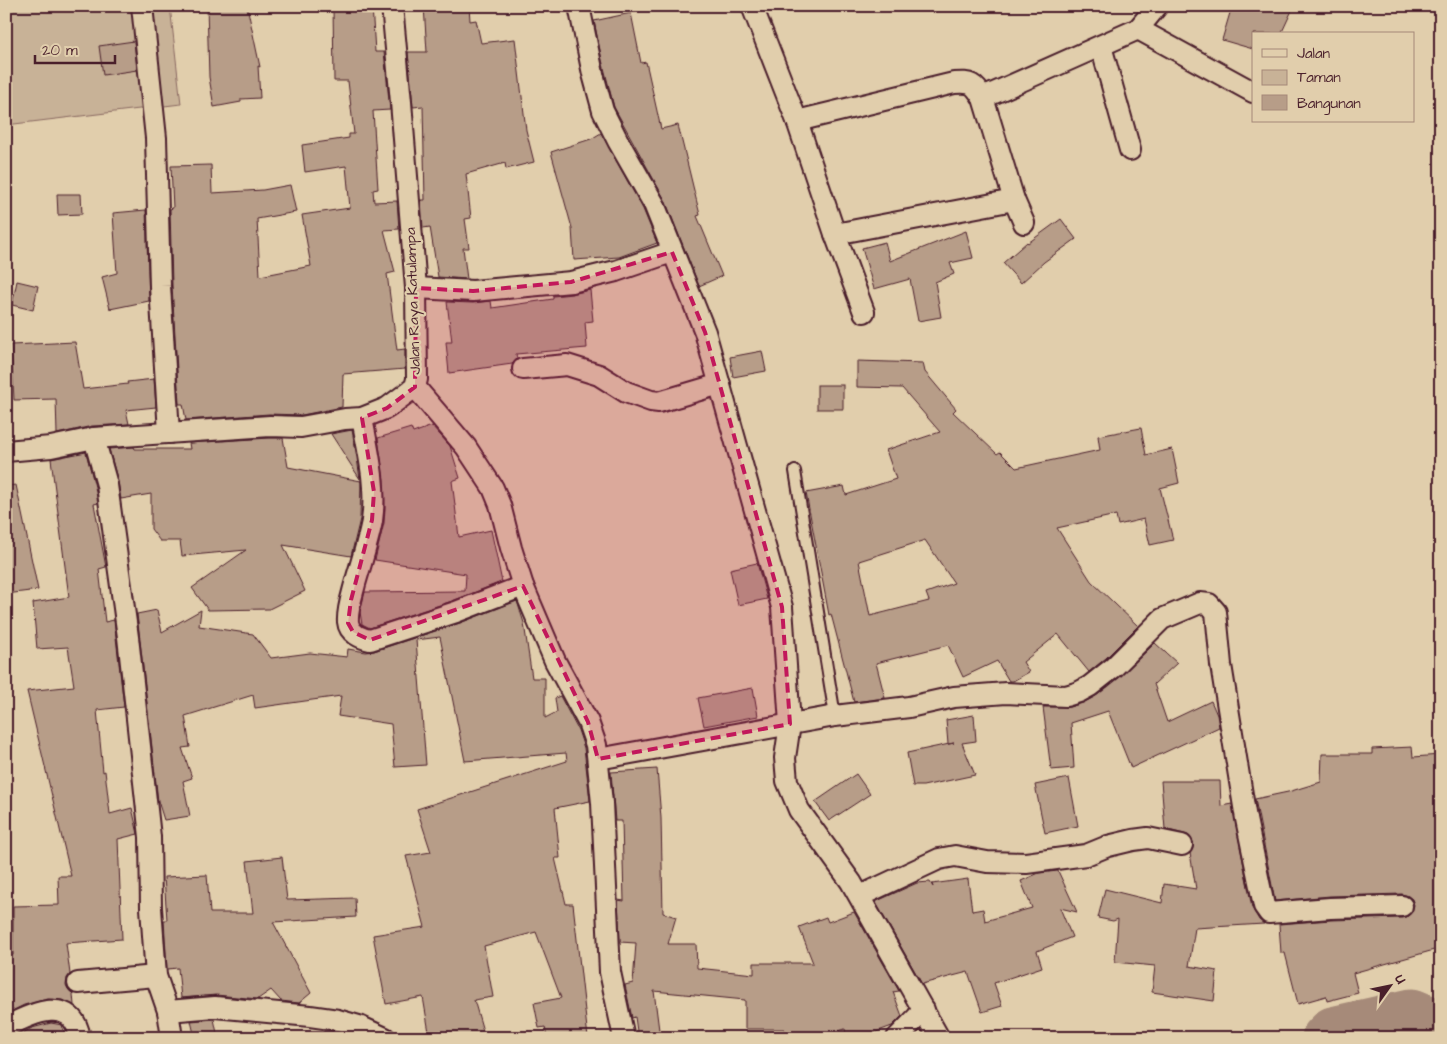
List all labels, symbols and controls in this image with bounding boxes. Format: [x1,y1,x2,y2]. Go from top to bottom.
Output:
scale bar [35,32,115,64]
legend [1252,32,1414,122]
text: 20 m [42,40,78,61]
text: Jalan [1297,43,1331,64]
text: Taman [1297,67,1341,88]
text: Bangunan [1297,93,1361,115]
street label: Jalan Raya Katulampa [400,227,427,375]
north arrow [1364,962,1414,1012]
text: U [1390,971,1411,988]

